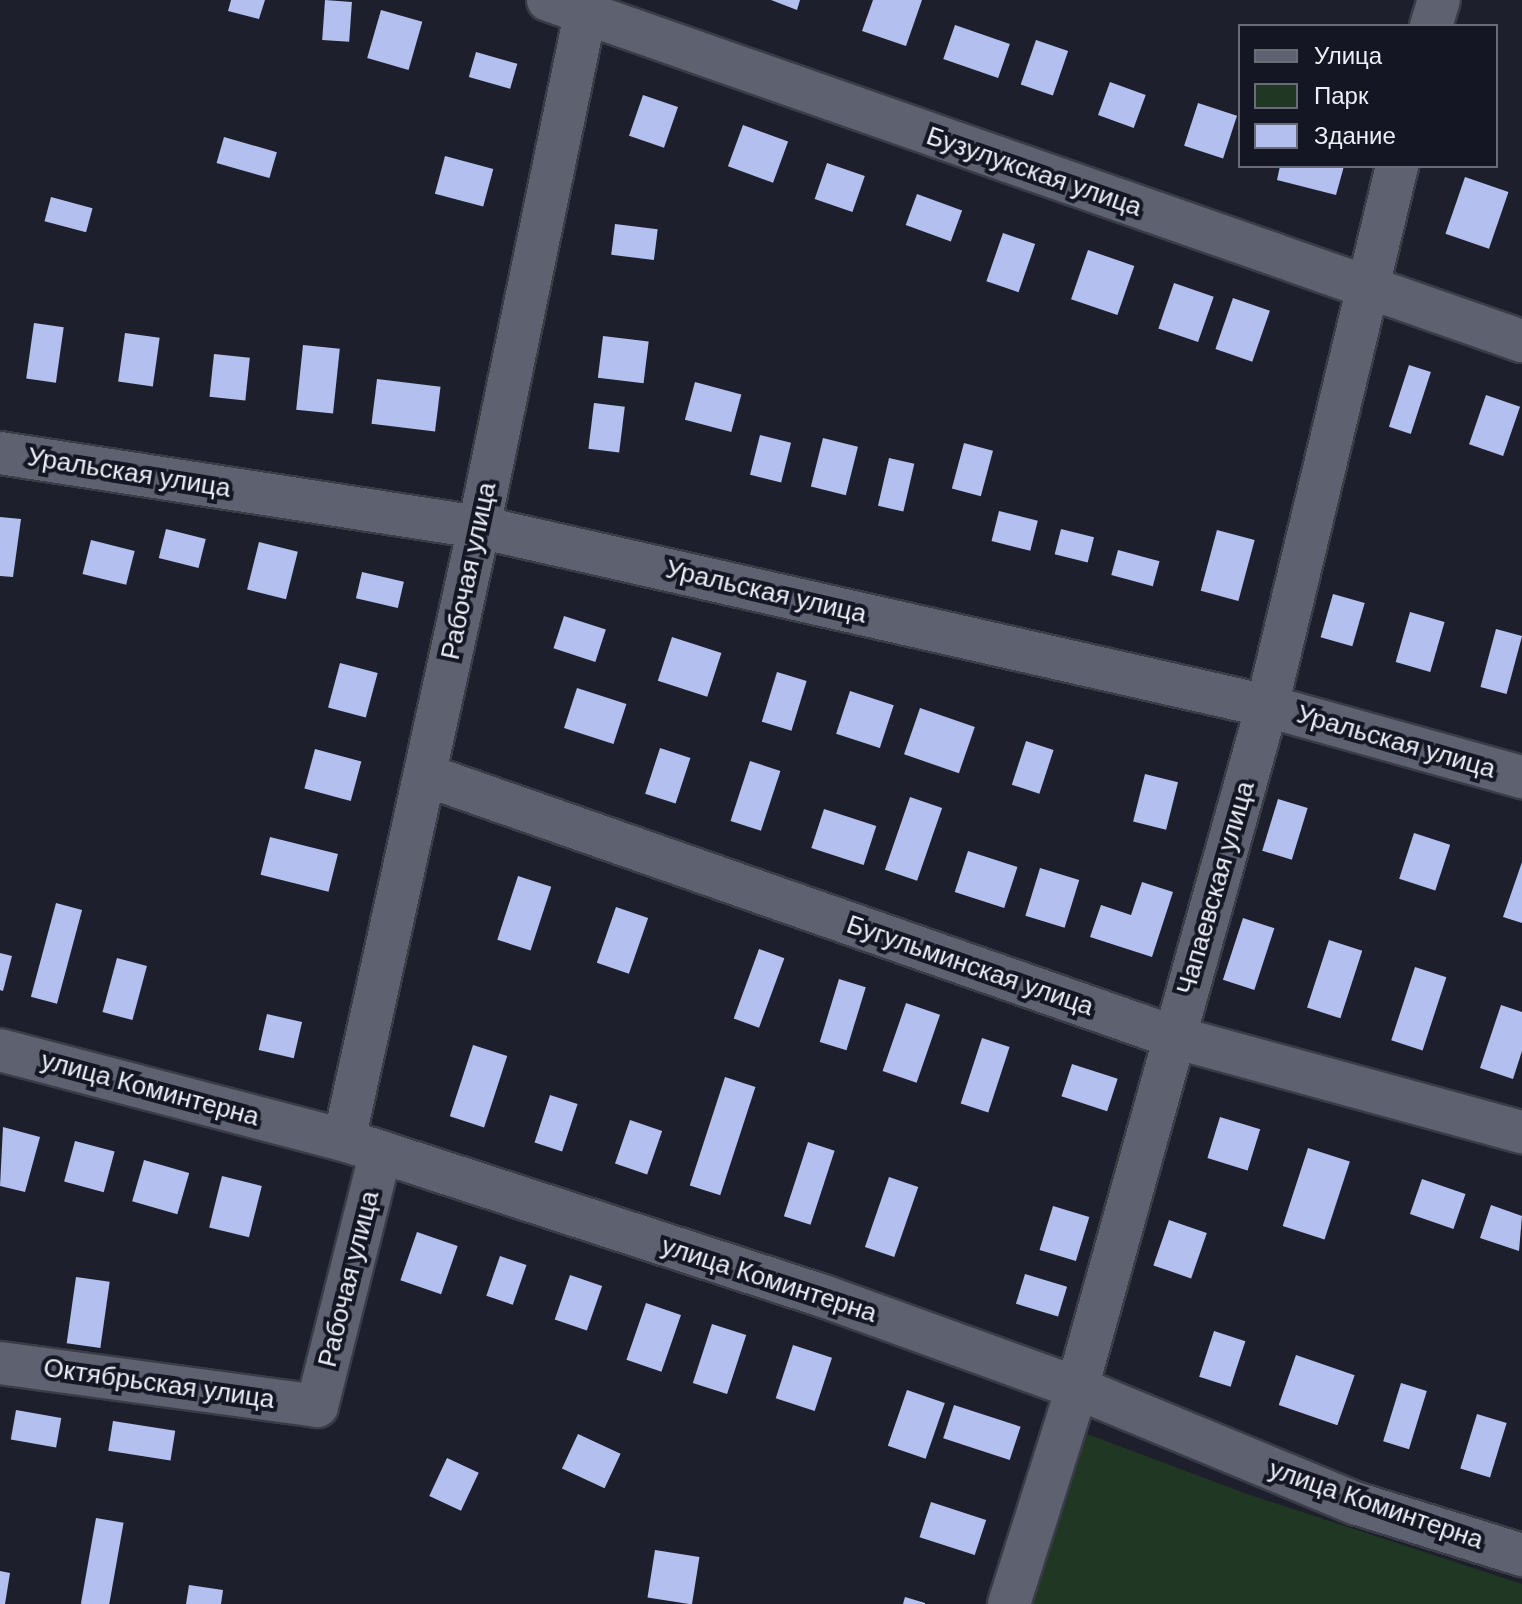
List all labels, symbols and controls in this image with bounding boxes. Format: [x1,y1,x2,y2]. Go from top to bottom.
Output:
legend [1238,24,1498,168]
text: Улица [1314,42,1382,69]
text: Парк [1314,82,1368,109]
street label: Бузулукская улица [922,121,1146,223]
text: Здание [1314,122,1396,149]
street label: Уральская улица [25,442,233,504]
street label: Рабочая улица [435,479,503,663]
street label: Уральская улица [663,554,869,630]
street label: Уральская улица [1293,699,1499,785]
street label: Чапаевская улица [1171,778,1261,998]
street label: Бугульминская улица [842,909,1098,1023]
street label: улица Коминтерна [38,1045,262,1133]
street label: Рабочая улица [312,1188,386,1370]
street label: улица Коминтерна [657,1230,881,1330]
street label: Октябрьская улица [41,1352,277,1416]
street label: улица Коминтерна [1265,1454,1487,1556]

